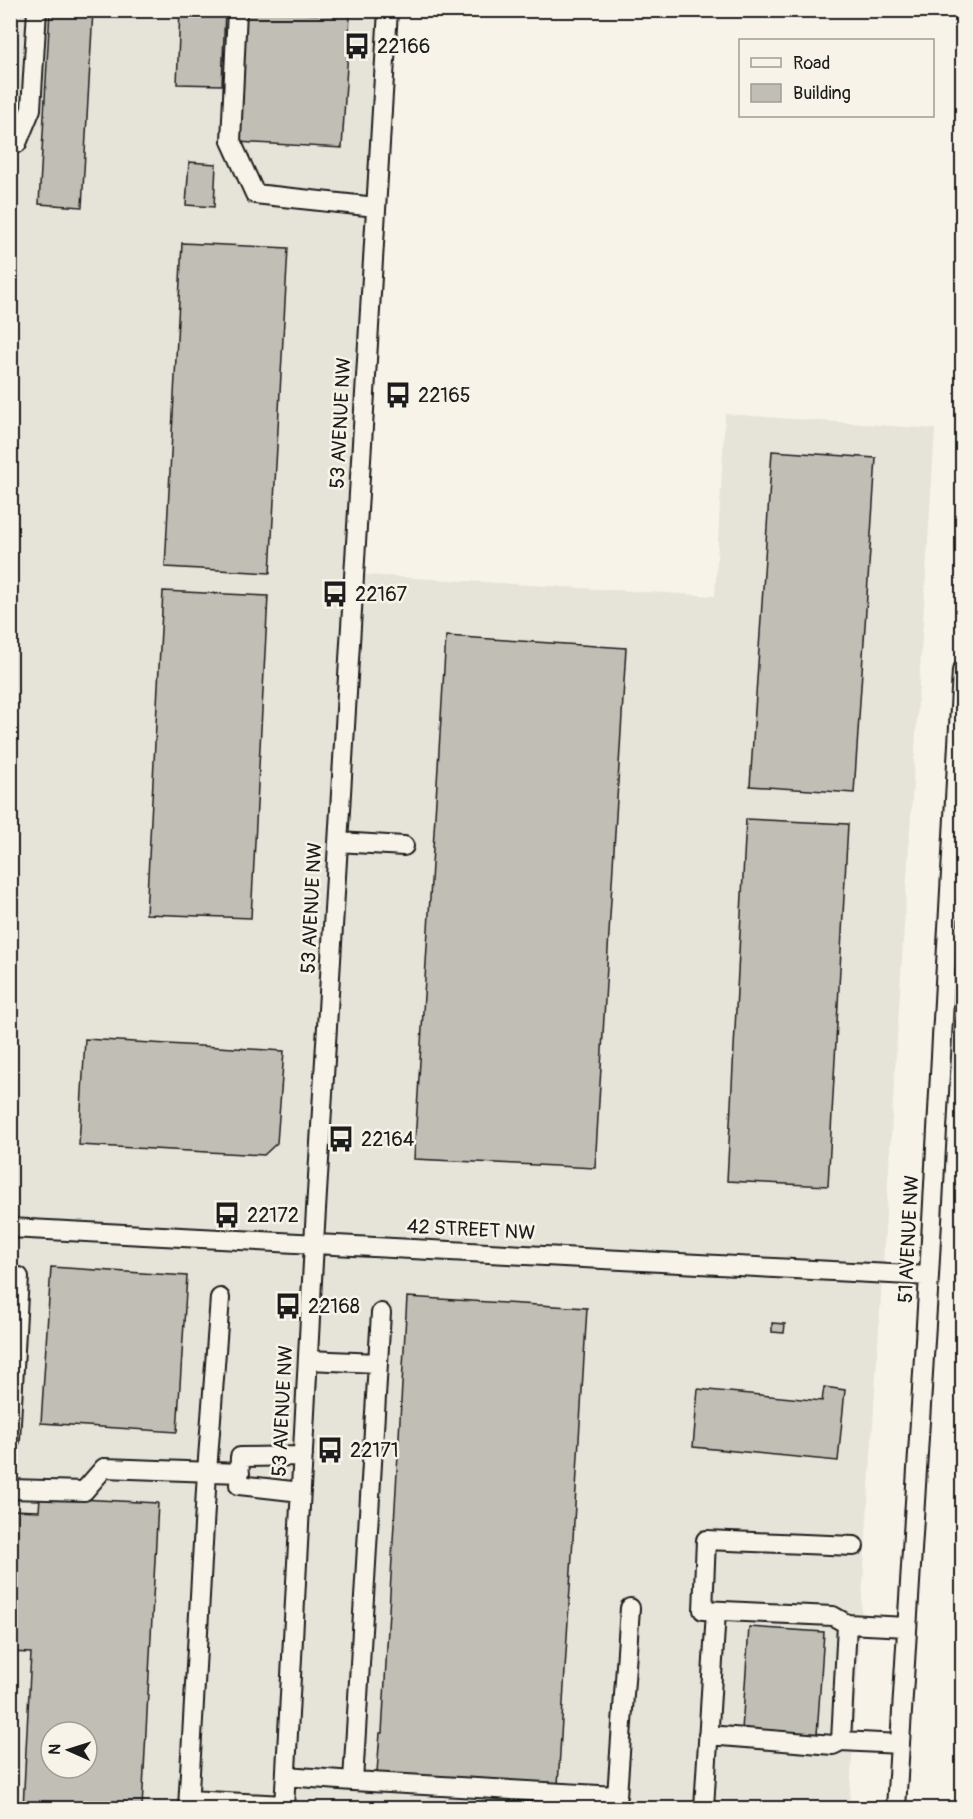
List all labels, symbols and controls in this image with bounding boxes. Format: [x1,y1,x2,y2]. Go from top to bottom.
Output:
bus stop icon: 22166 [342,31,372,61]
place label: 22166 [377,34,430,59]
legend [739,39,934,117]
text: Road [793,52,830,75]
text: Building [793,82,851,105]
street label: 53 AVENUE NW [325,357,356,489]
bus stop icon: 22165 [383,380,413,410]
place label: 22165 [418,383,471,408]
bus stop icon: 22167 [320,579,350,609]
place label: 22167 [355,582,408,607]
street label: 53 AVENUE NW [296,842,327,974]
bus stop icon: 22164 [326,1124,356,1154]
place label: 22164 [361,1127,415,1152]
street label: 51 AVENUE NW [893,1174,924,1304]
bus stop icon: 22172 [212,1200,242,1230]
place label: 22172 [247,1203,299,1228]
street label: 42 STREET NW [406,1214,536,1245]
bus stop icon: 22168 [273,1291,303,1321]
place label: 22168 [308,1294,360,1319]
street label: 53 AVENUE NW [267,1345,298,1477]
bus stop icon: 22171 [315,1435,345,1465]
place label: 22171 [350,1438,399,1463]
north arrow [39,1720,99,1780]
text: N [45,1743,65,1755]

